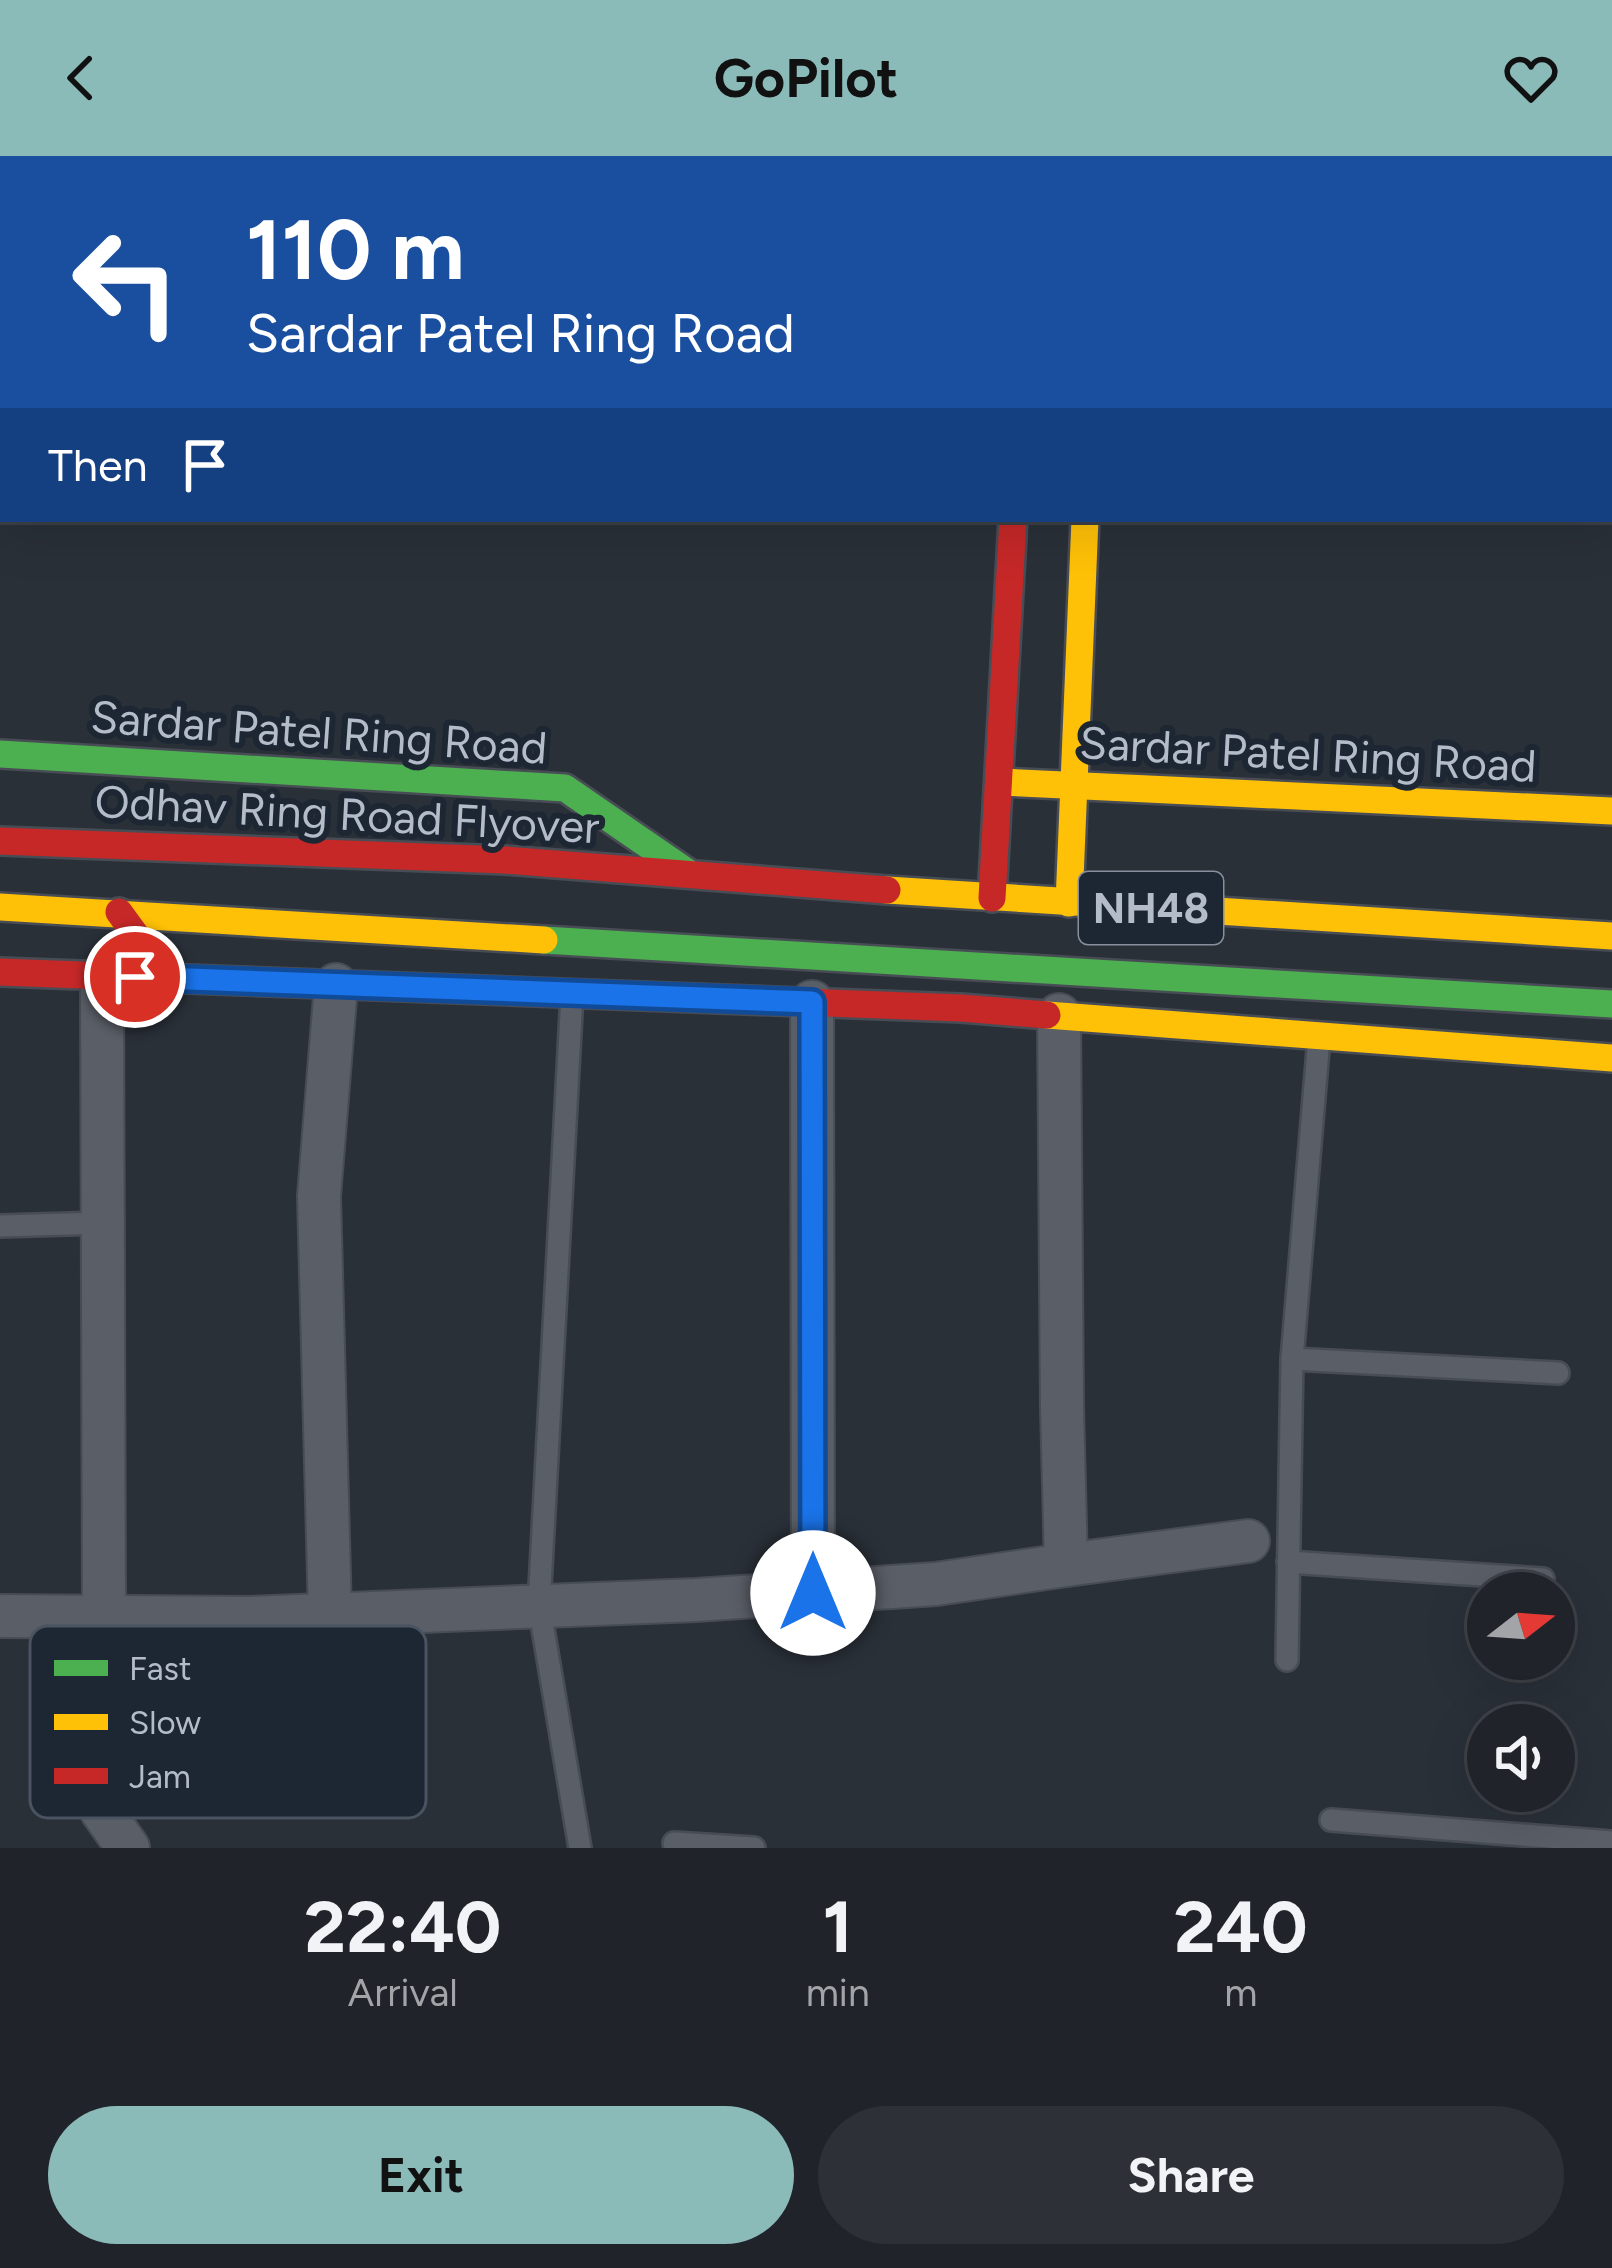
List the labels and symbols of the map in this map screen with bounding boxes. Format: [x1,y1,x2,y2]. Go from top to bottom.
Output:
street label: Sardar Patel Ring Road [89,689,549,775]
street label: Sardar Patel Ring Road [1078,715,1538,793]
street label: Odhav Ring Road Flyover [93,774,601,854]
road number: NH48 [1079,872,1223,944]
pin [84,926,186,1028]
position arrow [750,1530,876,1656]
north arrow [1467,1572,1575,1680]
legend [30,1626,426,1818]
text: Fast [129,1649,191,1688]
text: Slow [129,1703,201,1742]
text: Jam [129,1757,191,1796]

